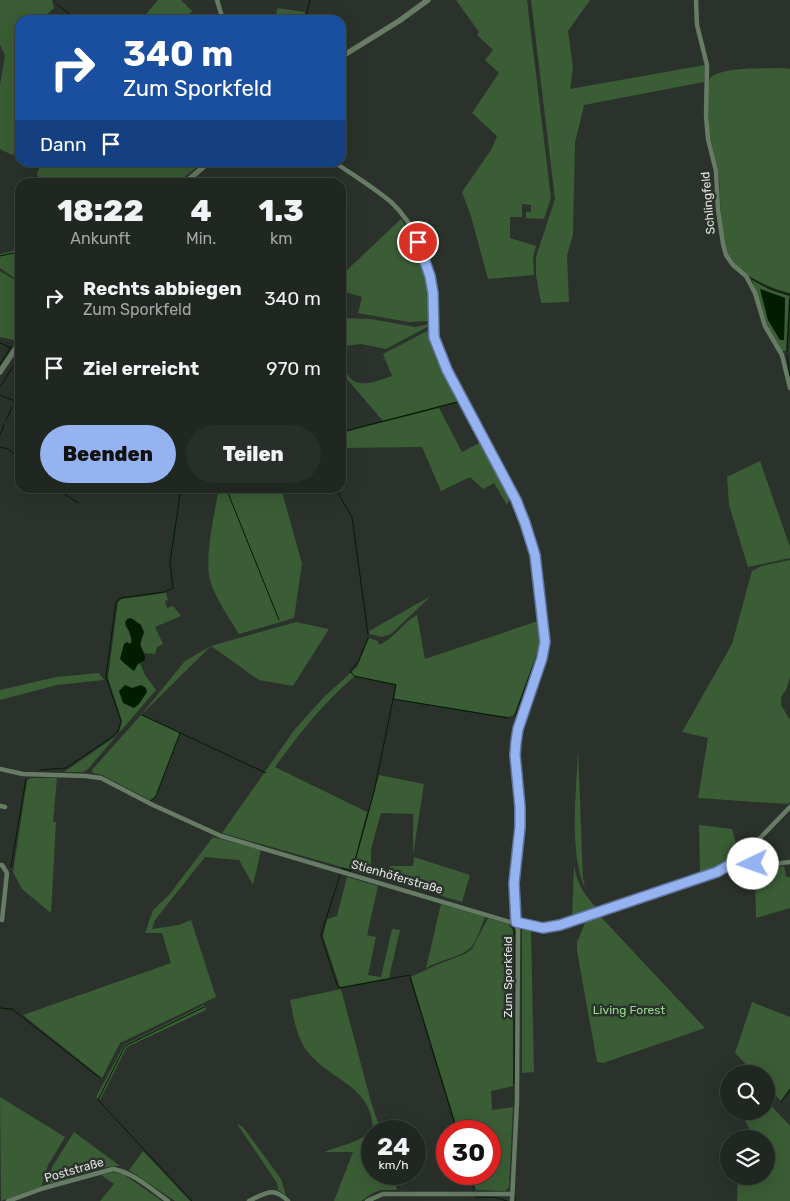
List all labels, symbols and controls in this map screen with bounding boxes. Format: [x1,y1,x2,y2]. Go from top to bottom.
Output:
text: 340 m [123,33,233,75]
icon: right [40,35,105,100]
text: Zum Sporkfeld [123,75,272,102]
icon: arrive [97,130,125,158]
text: Dann [40,133,87,156]
street label: Schlingfeld [698,171,718,235]
text: 18:22 [57,193,144,229]
text: 4 [190,193,212,229]
text: 1.3 [258,193,304,229]
pin [397,221,439,263]
icon: arrive [404,228,432,256]
text: Ankunft [70,229,131,248]
text: Min. [186,229,216,248]
text: km [270,229,292,248]
text: Rechts abbiegen [83,277,242,300]
icon: right [40,284,68,312]
text: 340 m [264,287,321,310]
text: Zum Sporkfeld [83,300,192,319]
icon: arrive [40,354,68,382]
text: Ziel erreicht [83,357,199,380]
text: 970 m [266,357,321,380]
button: Beenden [40,425,176,483]
button: Teilen [186,425,321,483]
position arrow [726,837,778,889]
street label: Stienhöferstraße [350,857,445,897]
street label: Zum Sporkfeld [501,936,515,1018]
park label: Living Forest [593,1003,665,1017]
map controls [720,1065,775,1185]
button: search [720,1065,775,1120]
speed limit sign: 30 [436,1120,501,1185]
button: layers [720,1130,775,1185]
text: 24 [377,1132,410,1161]
street label: Poststraße [43,1155,106,1185]
text: km/h [379,1158,408,1172]

